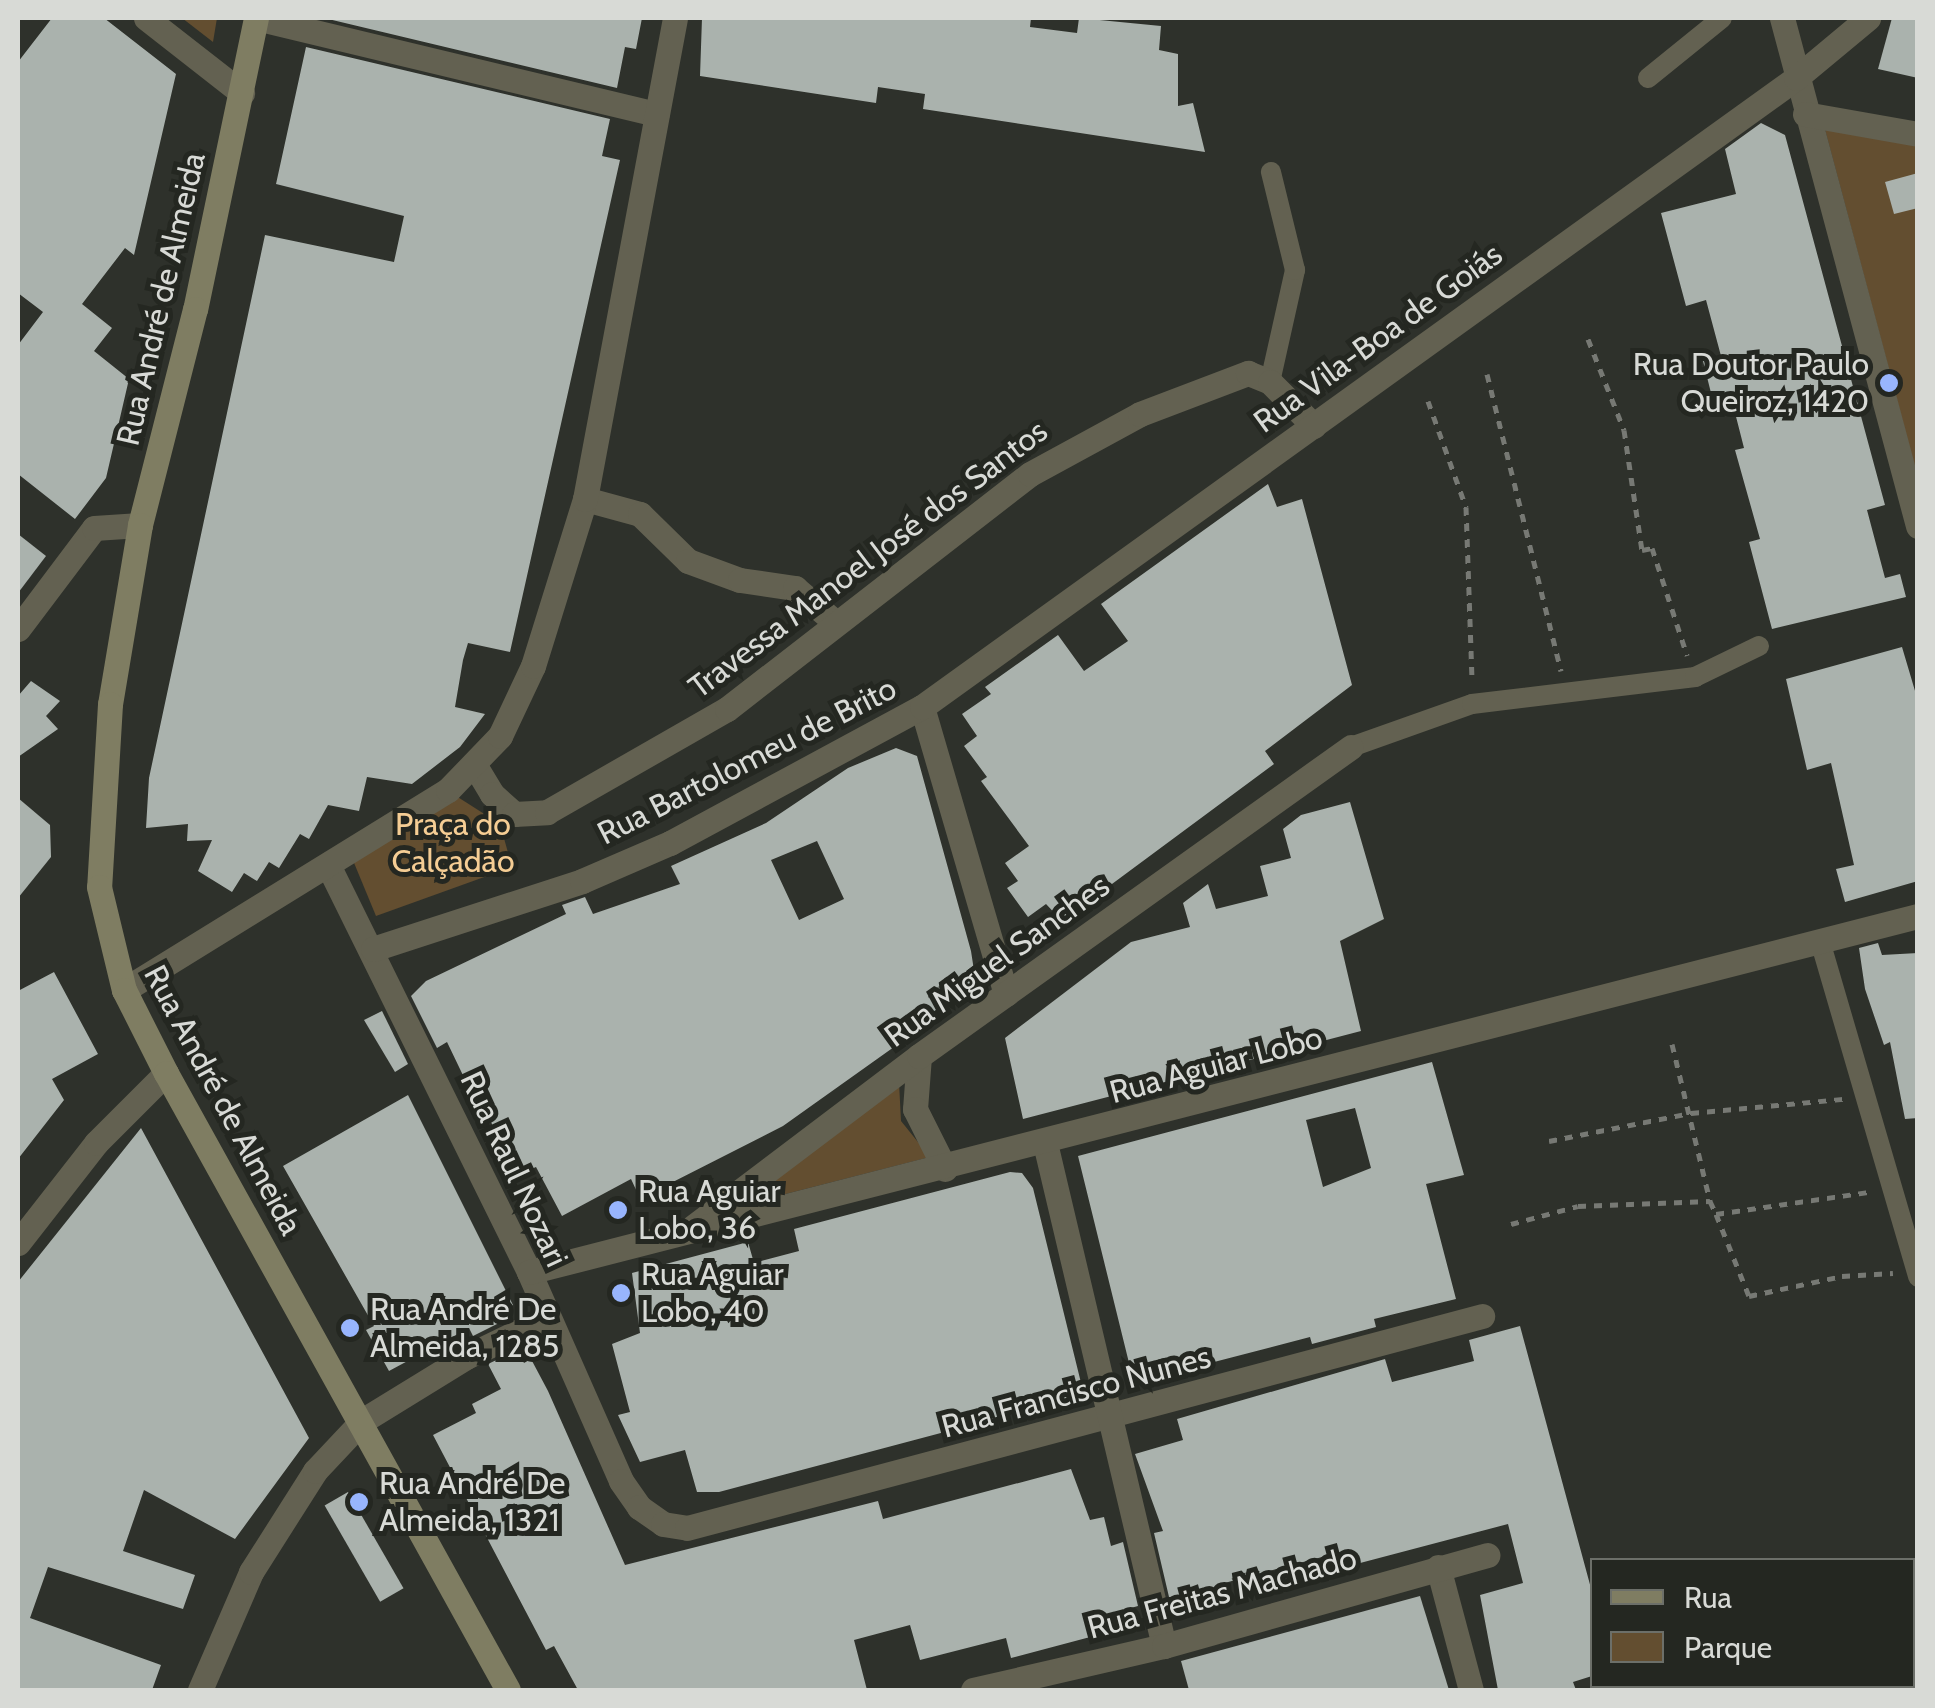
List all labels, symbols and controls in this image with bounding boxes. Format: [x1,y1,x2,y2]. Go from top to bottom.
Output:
street label: Rua André de Almeida [109,149,213,449]
street label: Rua Vila-Boa de Goiás [1246,235,1510,441]
place label: Rua Doutor Paulo Queiroz, 1420 [1633,346,1869,421]
marker: Rua Doutor Paulo Queiroz, 1420 [1878,372,1900,394]
street label: Travessa Manoel José dos Santos [681,412,1055,706]
street label: Rua Bartolomeu de Brito [591,669,903,853]
park label: Praça do Calçadão [391,806,515,881]
street label: Rua Miguel Sanches [877,867,1117,1055]
street label: Rua André de Almeida [136,959,310,1241]
street label: Rua Aguiar Lobo [1105,1018,1327,1112]
street label: Rua Raul Nozari [452,1065,576,1273]
place label: Rua Aguiar Lobo, 36 [638,1173,781,1248]
marker: Rua Aguiar Lobo, 36 [607,1199,629,1221]
place label: Rua Aguiar Lobo, 40 [641,1256,784,1331]
marker: Rua Aguiar Lobo, 40 [610,1282,632,1304]
place label: Rua André De Almeida, 1285 [370,1291,559,1366]
marker: Rua André De Almeida, 1285 [339,1317,361,1339]
street label: Rua Francisco Nunes [937,1338,1215,1446]
place label: Rua André De Almeida, 1321 [379,1465,565,1540]
marker: Rua André De Almeida, 1321 [348,1491,370,1513]
street label: Rua Freitas Machado [1083,1539,1361,1647]
legend [1590,1558,1915,1688]
text: Rua [1684,1579,1732,1616]
text: Parque [1684,1629,1772,1666]

